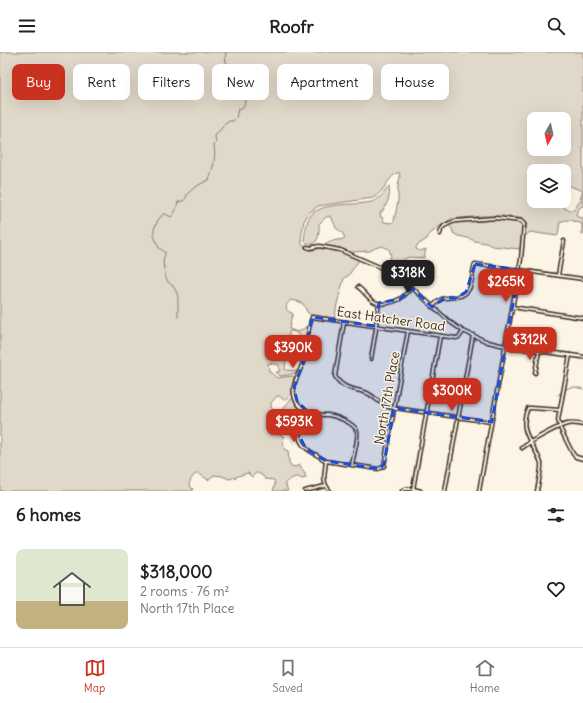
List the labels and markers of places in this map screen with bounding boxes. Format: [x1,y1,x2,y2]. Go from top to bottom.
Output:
pin: $318K [380,260,436,294]
pin: $265K [478,269,534,303]
pin: $312K [502,327,558,361]
pin: $390K [265,335,321,369]
pin: $300K [424,378,480,412]
pin: $593K [266,409,322,443]

